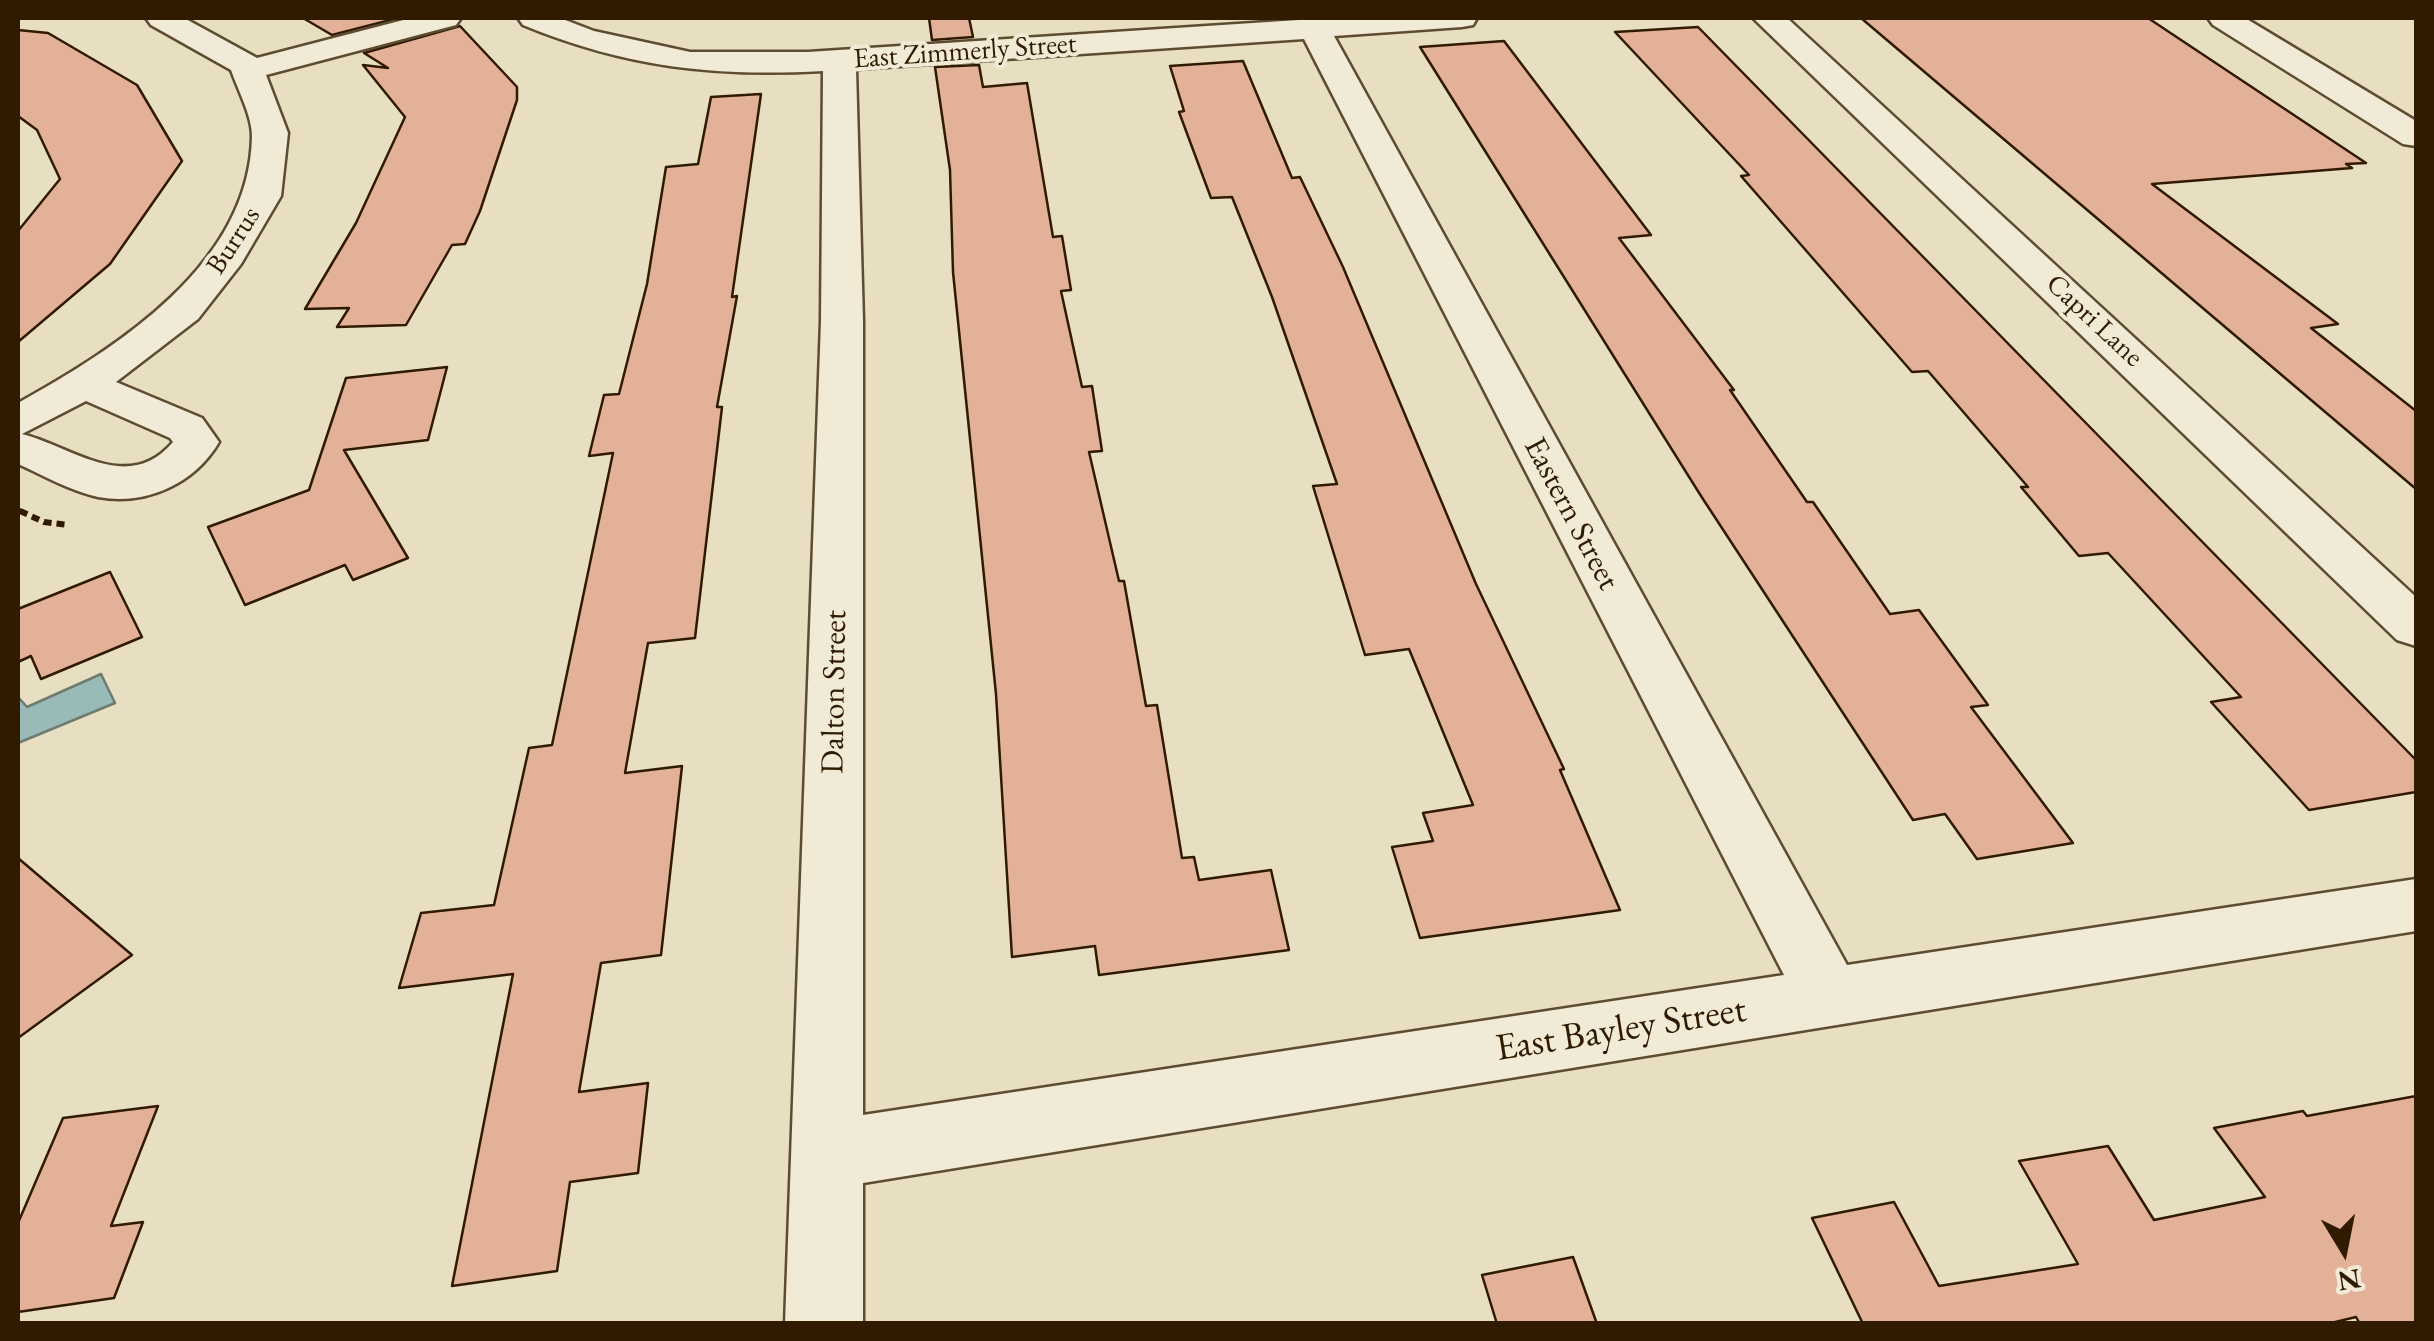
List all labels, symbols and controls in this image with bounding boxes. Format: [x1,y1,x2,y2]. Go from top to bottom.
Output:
street label: East Zimmerly Street [852,27,1078,77]
street label: Burrus [200,201,268,281]
street label: Capri Lane [2038,268,2150,374]
street label: Eastern Street [1515,431,1627,597]
street label: Dalton Street [814,610,856,774]
street label: East Bayley Street [1493,988,1749,1072]
north arrow [2294,1201,2394,1301]
text: N [2335,1261,2363,1300]

